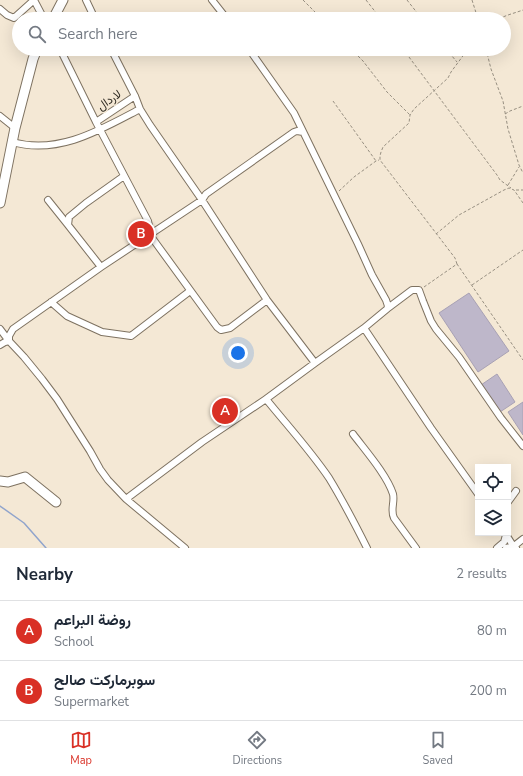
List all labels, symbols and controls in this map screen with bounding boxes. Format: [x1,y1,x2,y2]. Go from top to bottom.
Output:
search box [12,12,511,56]
icon: search [26,23,48,45]
text: Search here [58,24,138,44]
street label: لاردال [94,86,124,114]
pin: B [128,219,154,249]
your location [228,343,248,363]
pin: A [212,396,238,426]
map controls [475,464,511,536]
button: locate [475,464,511,500]
button: layers [475,500,511,536]
text: Nearby [16,563,73,586]
text: 2 results [456,565,507,583]
text: روضة البراعم [54,610,131,630]
text: A [24,622,34,640]
text: 80 m [477,622,507,640]
text: School [54,633,94,651]
text: سوبرماركت صالح [54,670,155,690]
text: B [25,682,33,700]
text: 200 m [469,682,507,700]
text: Supermarket [54,693,129,711]
tab: Map [70,729,92,768]
tab: Directions [232,729,282,768]
tab: Saved [422,729,453,768]

